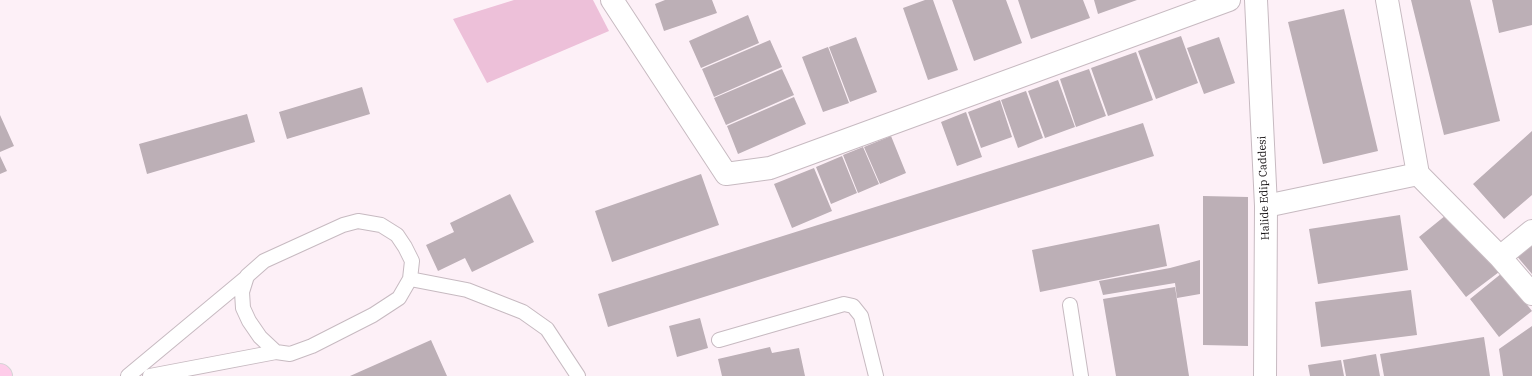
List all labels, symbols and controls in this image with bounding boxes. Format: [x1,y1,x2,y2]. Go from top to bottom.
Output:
street label: Halide Edip Caddesi [1256,136,1272,240]

